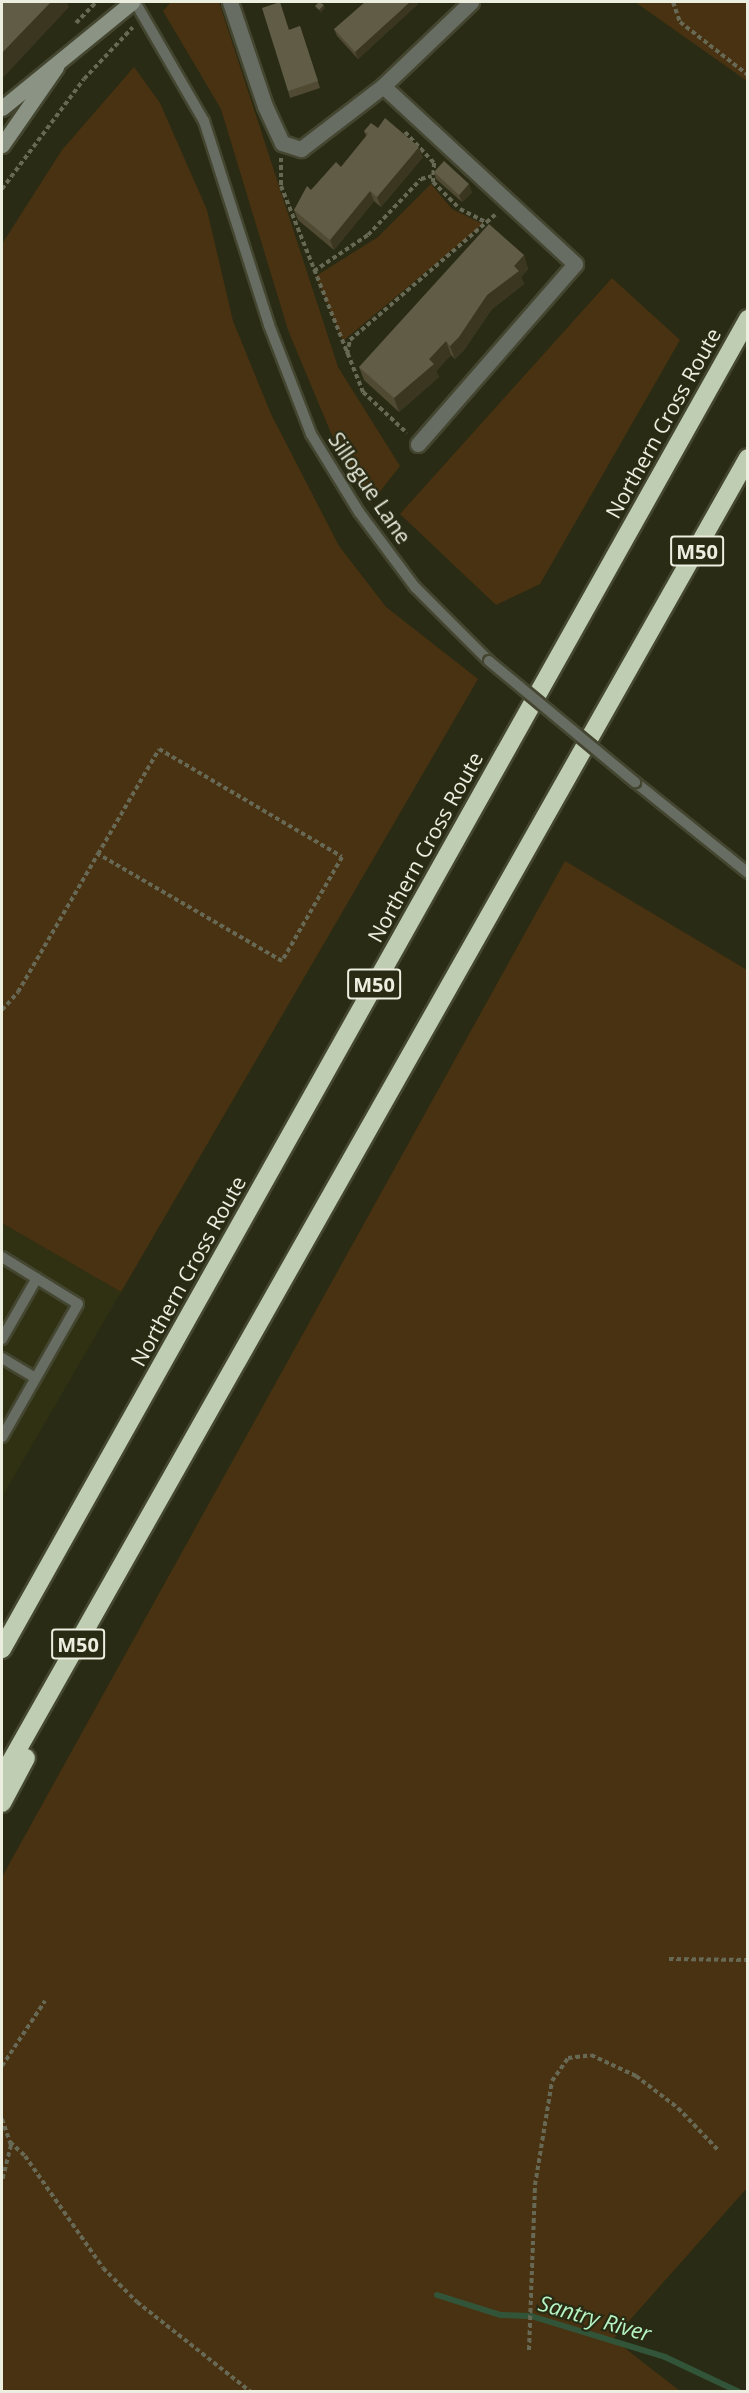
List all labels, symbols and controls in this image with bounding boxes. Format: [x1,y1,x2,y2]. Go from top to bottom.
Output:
street label: Northern Cross Route [600,323,726,523]
street label: Sillogue Lane [324,428,416,548]
road number: M50 [670,534,724,568]
street label: Northern Cross Route [362,747,488,947]
road number: M50 [347,967,401,1001]
street label: Northern Cross Route [125,1171,251,1371]
road number: M50 [51,1627,105,1661]
water label: Santry River [536,2289,654,2347]

